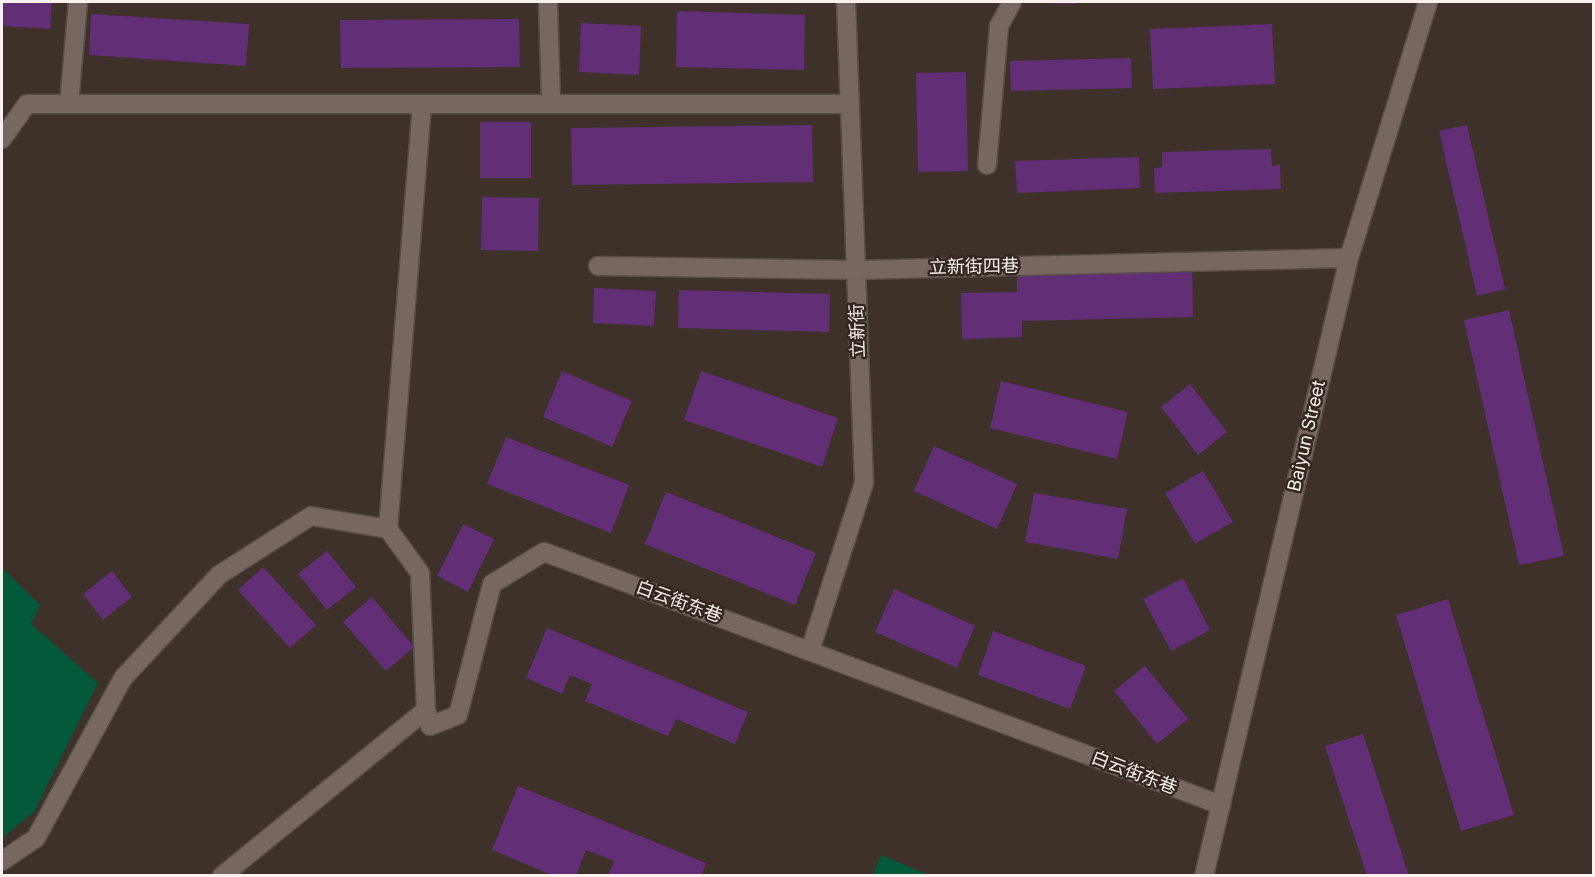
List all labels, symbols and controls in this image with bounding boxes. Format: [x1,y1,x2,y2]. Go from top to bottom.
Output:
street label: 立新街四巷 [929,255,1019,279]
street label: 立新街 [846,304,870,358]
street label: Baiyun Street [1284,378,1330,494]
street label: 白云街东巷 [633,576,725,628]
street label: 白云街东巷 [1088,747,1180,799]

